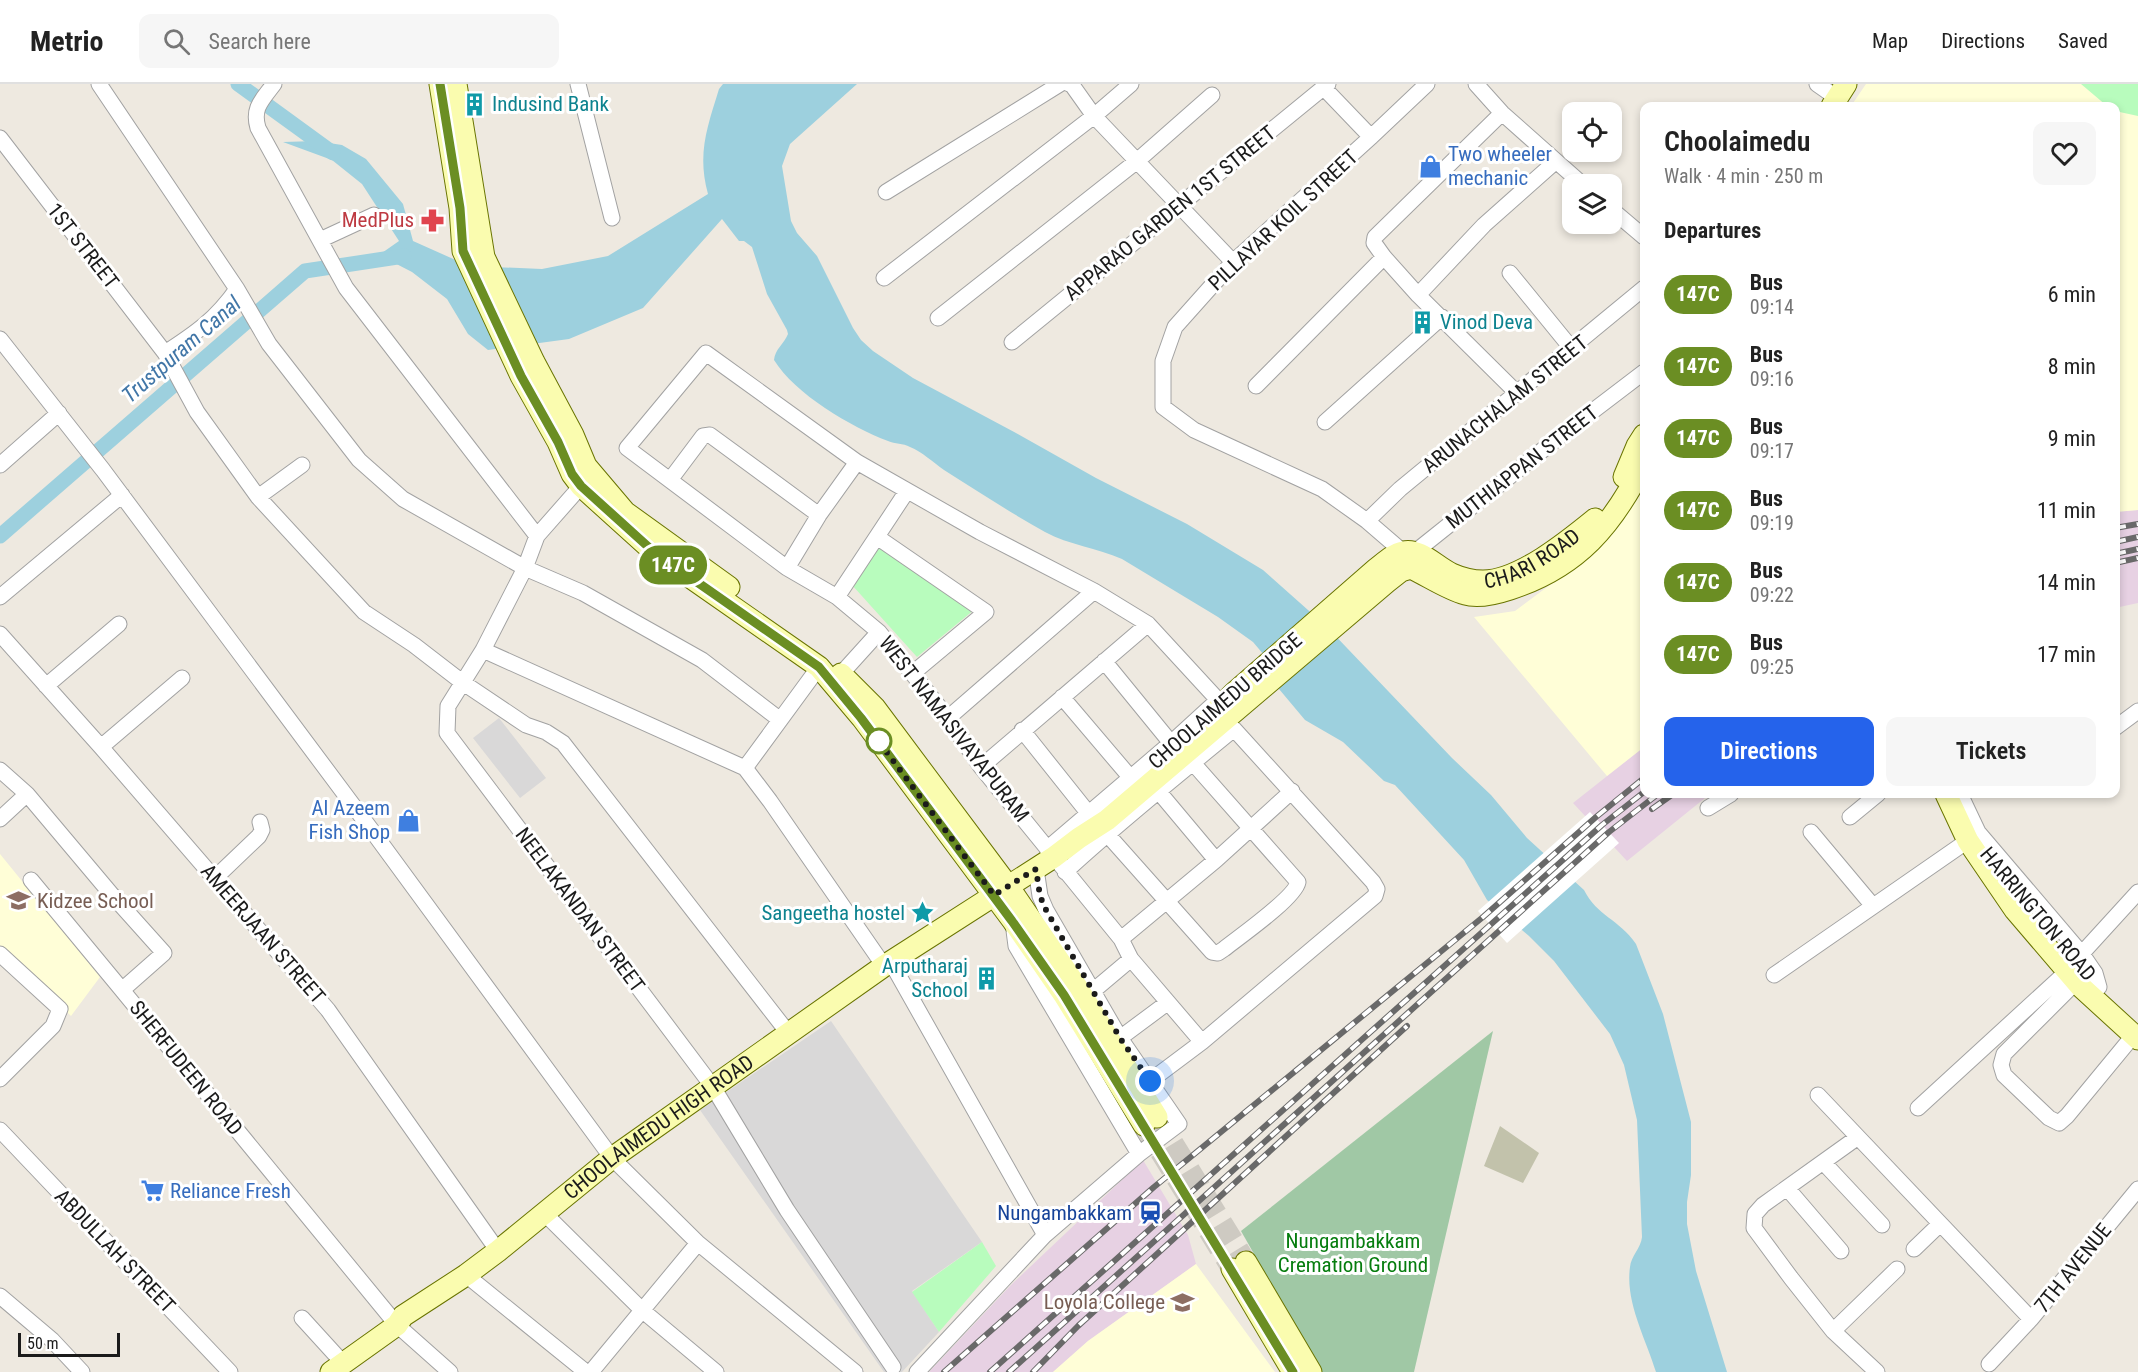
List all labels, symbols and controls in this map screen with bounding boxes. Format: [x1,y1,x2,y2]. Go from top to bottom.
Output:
search box [139,14,559,68]
text: Metrio [30,25,103,58]
icon: search [160,25,193,58]
text: Search here [208,29,311,54]
text: Map [1872,29,1908,53]
text: Directions [1941,29,2025,53]
text: Saved [2058,29,2108,53]
building icon: Indusind Bank [461,91,487,117]
place label: Indusind Bank [492,92,609,116]
map controls [1562,102,1622,234]
button: locate [1562,102,1622,162]
street label: APPARAO GARDEN 1ST STREET [1060,121,1280,305]
button: heart [2033,122,2096,185]
text: Choolaimedu [1664,125,1810,158]
place label: Two wheeler mechanic [1448,142,1552,190]
street label: PILLAYAR KOIL STREET [1203,145,1363,295]
shop icon: Two wheeler mechanic [1417,153,1443,179]
text: Walk · 4 min · 250 m [1664,164,1823,188]
button: layers [1562,174,1622,234]
street label: 1ST STREET [42,199,124,293]
pharmacy icon: MedPlus [419,207,445,233]
place label: MedPlus [342,208,414,232]
text: Departures [1664,218,1761,243]
text: Bus [1750,270,1783,295]
text: 147C [1676,282,1720,306]
text: 6 min [2048,282,2096,307]
water label: Trustpuram Canal [117,290,247,408]
text: 09:14 [1750,295,1794,319]
building icon: Vinod Deva [1409,309,1435,335]
place label: Vinod Deva [1440,310,1533,334]
street label: ARUNACHALAM STREET [1418,330,1592,478]
text: Bus [1750,342,1783,367]
text: 147C [1676,354,1720,378]
text: 8 min [2048,354,2096,379]
text: 09:16 [1750,367,1794,391]
street label: MUTHIAPPAN STREET [1441,400,1603,534]
text: Bus [1750,414,1783,439]
text: 147C [1676,426,1720,450]
text: 9 min [2048,426,2096,451]
text: 09:17 [1750,439,1794,463]
text: Bus [1750,486,1783,511]
text: 147C [1676,498,1720,522]
text: 11 min [2037,498,2096,523]
text: 09:19 [1750,511,1794,535]
street label: CHARI ROAD [1483,524,1585,593]
line badge: 147C [631,546,715,584]
text: 147C [651,553,695,577]
text: Bus [1750,558,1783,583]
text: 147C [1676,570,1720,594]
text: 14 min [2037,570,2096,595]
text: 09:22 [1750,583,1794,607]
street label: CHOOLAIMEDU BRIDGE [1143,628,1307,774]
text: Bus [1750,630,1783,655]
street label: WEST NAMASIVAYAPURAM [874,631,1034,827]
text: 147C [1676,642,1720,666]
text: 17 min [2037,642,2096,667]
text: 09:25 [1750,655,1794,679]
button: Directions [1664,717,1874,786]
button: Tickets [1886,717,2096,786]
unlabelled marker [866,728,892,754]
place label: Al Azeem Fish Shop [309,796,390,844]
shop icon: Al Azeem Fish Shop [395,807,421,833]
street label: NEELAKANDAN STREET [510,823,650,997]
street label: HARRINGTON ROAD [1975,842,2101,986]
street label: AMEERJAAN STREET [196,859,330,1009]
school or university icon: Kidzee School [6,888,32,914]
place label: Kidzee School [37,889,154,913]
place icon: Sangeetha hostel [910,900,936,926]
place label: Sangeetha hostel [761,901,905,925]
place label: Arputharaj School [882,954,968,1002]
building icon: Arputharaj School [973,965,999,991]
street label: SHERFUDEEN ROAD [125,996,247,1140]
street label: CHOOLAIMEDU HIGH ROAD [559,1050,758,1204]
your location [1135,1066,1165,1096]
supermarket icon: Reliance Fresh [139,1178,165,1204]
place label: Reliance Fresh [170,1179,291,1203]
street label: ABDULLAH STREET [50,1184,180,1318]
station icon: Nungambakkam [1137,1200,1163,1226]
place label: Nungambakkam [997,1201,1132,1225]
street label: 7TH AVENUE [2030,1219,2116,1317]
park label: Nungambakkam Cremation Ground [1278,1229,1428,1277]
school or university icon: Loyola College [1170,1289,1196,1315]
place label: Loyola College [1044,1290,1165,1314]
scale bar [18,1330,120,1358]
text: 50 m [27,1334,59,1353]

